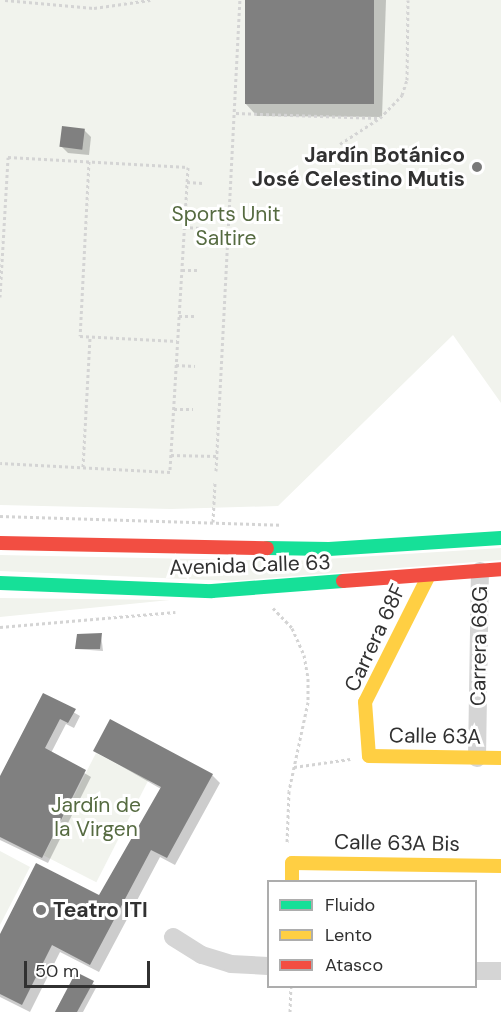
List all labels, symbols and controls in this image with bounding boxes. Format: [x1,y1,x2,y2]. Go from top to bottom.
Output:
place label: Jardín Botánico José Celestino Mutis [252,142,465,192]
marker: Jardín Botánico José Celestino Mutis [470,160,484,174]
park label: Sports Unit Saltire [172,201,280,251]
street label: Avenida Calle 63 [169,550,331,580]
street label: Carrera 68F [339,580,411,696]
street label: Carrera 68G [465,586,493,706]
street label: Calle 63A [389,723,481,749]
park label: Jardín de la Virgen [51,792,141,842]
street label: Calle 63A Bis [334,829,460,857]
legend [267,880,477,988]
text: Fluido [325,893,375,917]
place label: Teatro ITI [53,897,148,923]
marker: Teatro ITI [34,903,48,917]
text: Lento [325,923,372,947]
scale bar [27,949,153,987]
text: Atasco [325,953,383,977]
text: 50 m [35,959,79,983]

